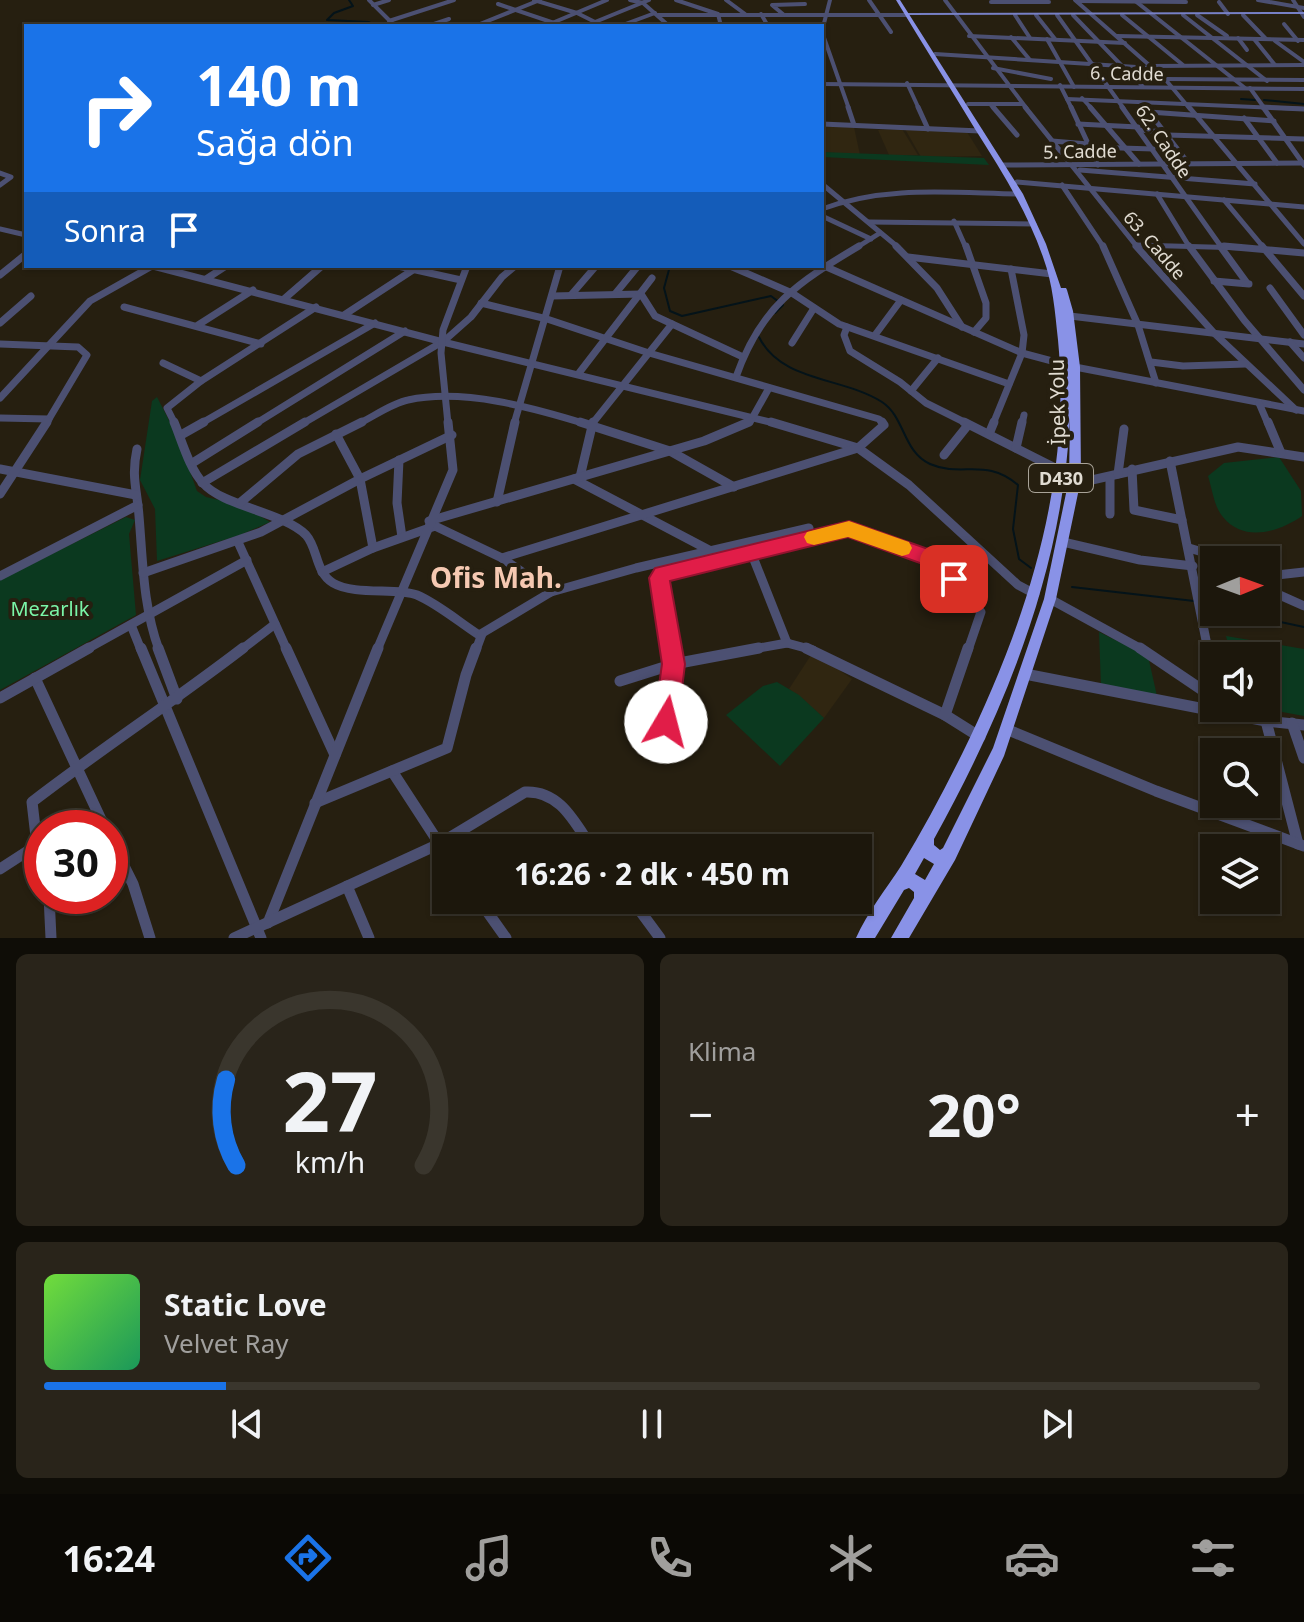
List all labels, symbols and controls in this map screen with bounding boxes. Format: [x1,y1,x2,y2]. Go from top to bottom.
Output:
text: 140 m [196,46,361,122]
icon: right [64,56,168,160]
street label: 6. Cadde [1090,60,1164,86]
street label: 62. Cadde [1131,100,1197,182]
text: Sağa dön [196,118,354,167]
street label: 5. Cadde [1043,138,1117,164]
street label: 63. Cadde [1118,205,1192,285]
icon: arrive [162,208,206,252]
text: Sonra [64,210,146,251]
street label: İpek Yolu [1043,359,1071,445]
road number: D430 [1029,464,1093,492]
pin [920,545,988,613]
north arrow [1200,546,1280,626]
map controls [1200,546,1280,914]
icon: arrive [932,557,976,601]
district label: Ofis Mah. [430,558,562,596]
park label: Mezarlık [10,595,90,622]
button: sound [1200,642,1280,722]
position arrow [624,680,708,764]
button: search [1200,738,1280,818]
speed limit sign: 30 [24,810,128,914]
button: layers [1200,834,1280,914]
text: 16:26 · 2 dk · 450 m [514,853,790,894]
text: Klima [688,1033,756,1069]
text: 27 [282,1043,378,1156]
text: 20° [927,1073,1021,1155]
text: − [688,1084,713,1144]
text: + [1235,1084,1260,1144]
text: km/h [295,1142,365,1181]
text: Static Love [164,1284,327,1325]
text: Velvet Ray [164,1325,289,1361]
icon: previous [225,1402,269,1446]
icon: pause [630,1402,674,1446]
icon: next [1035,1402,1079,1446]
icon: directions [280,1530,336,1586]
icon: music [461,1530,517,1586]
icon: phone [642,1530,698,1586]
icon: climate [823,1530,879,1586]
icon: car [1004,1530,1060,1586]
icon: filters [1185,1530,1241,1586]
text: 16:24 [63,1534,155,1583]

